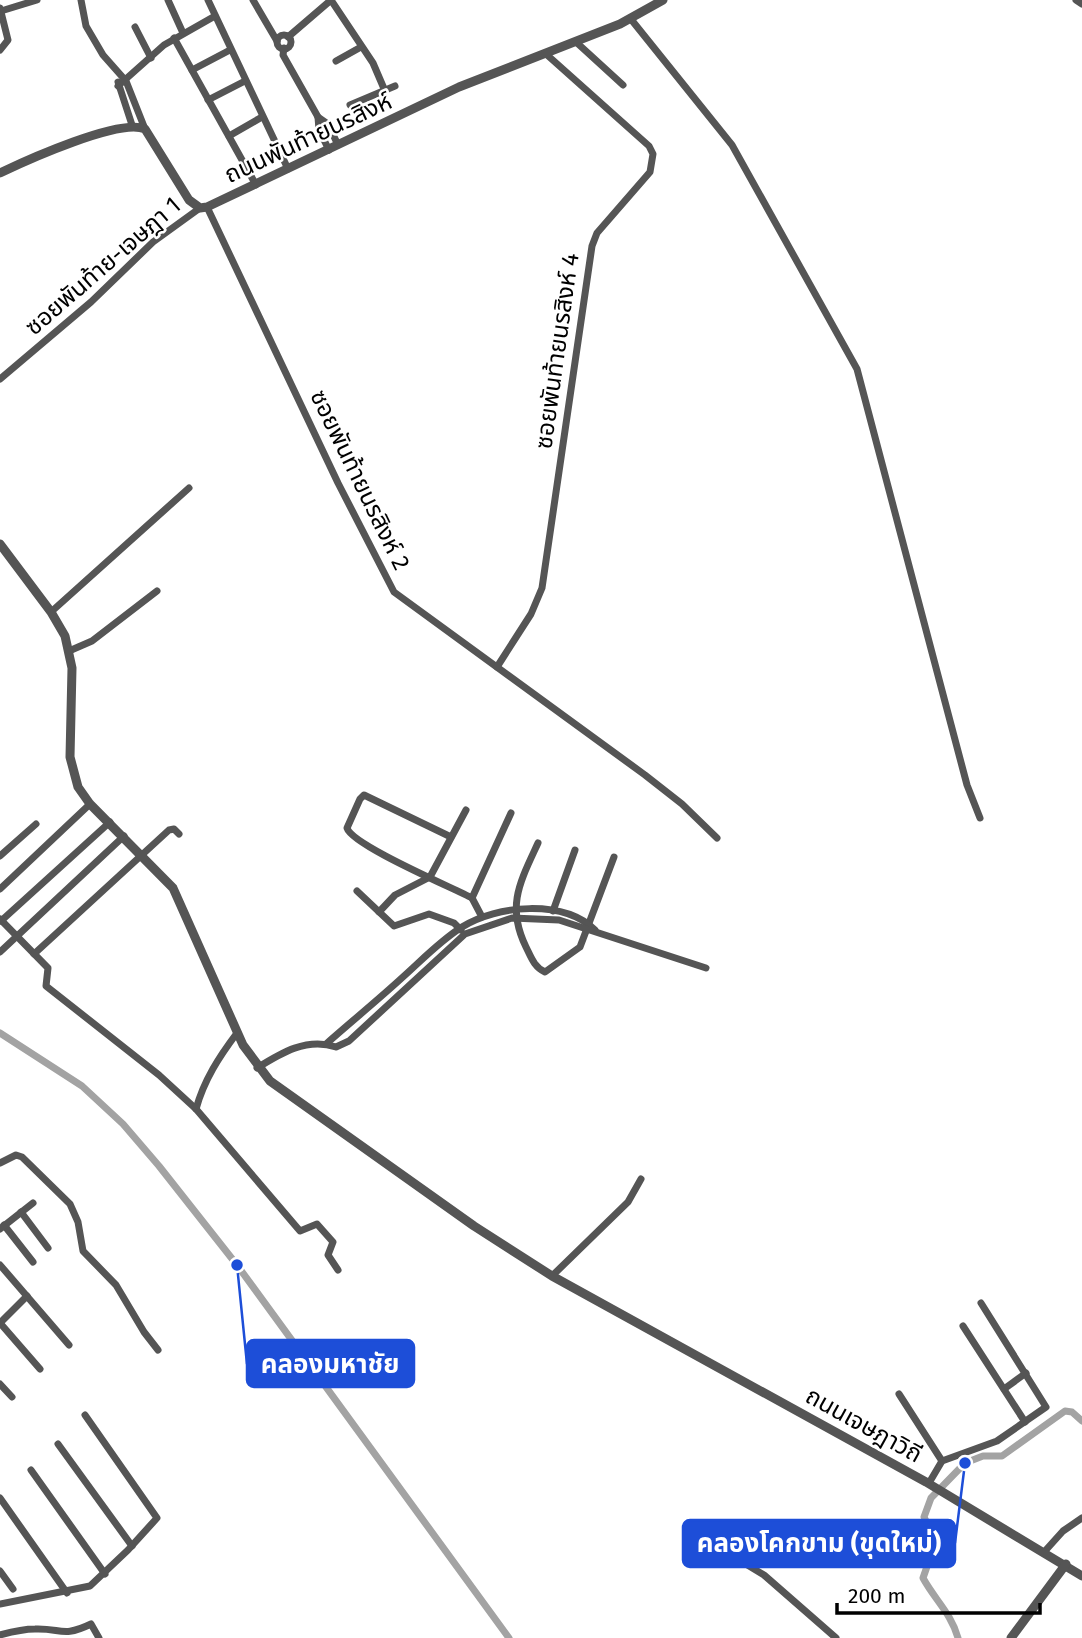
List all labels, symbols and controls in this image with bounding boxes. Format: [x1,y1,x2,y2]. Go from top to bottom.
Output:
street label: ถนนพันท้ายนรสิงห์ [220,87,396,189]
street label: ซอยพันท้าย-เจษฎา 1 [20,191,186,341]
street label: ซอยพันท้ายนรสิงห์ 4 [529,251,585,451]
street label: ซอยพันท้ายนรสิงห์ 2 [304,385,416,575]
callout: คลองมหาชัย [247,1340,414,1387]
text: คลองมหาชัย [261,1349,399,1380]
street label: ถนนเจษฎาวิถี [801,1382,927,1468]
callout: คลองโคกขาม (ขุดใหม่) [683,1520,955,1567]
text: คลองโคกขาม (ขุดใหม่) [697,1528,941,1559]
scale bar [837,1572,1040,1616]
text: 200 m [848,1583,905,1609]

